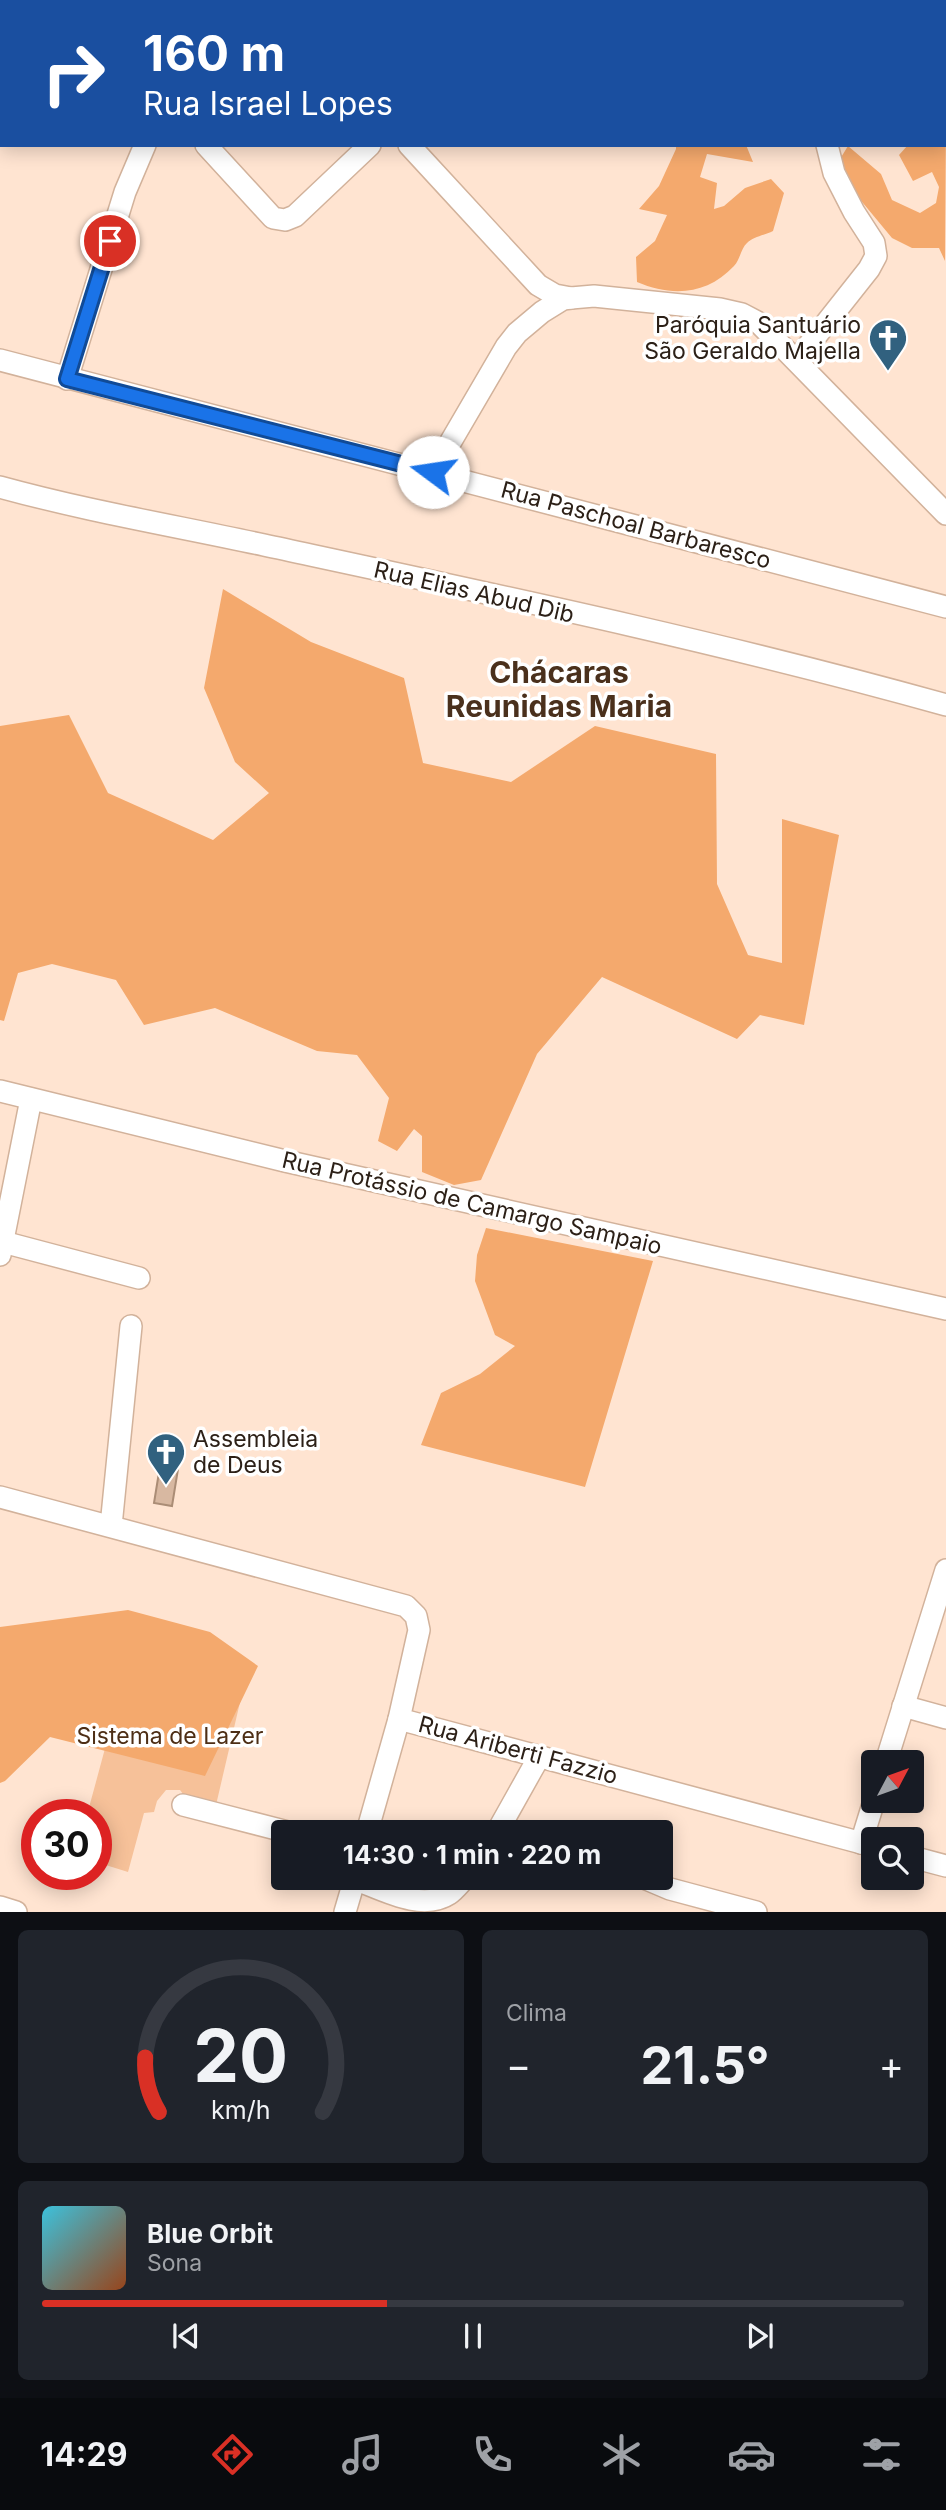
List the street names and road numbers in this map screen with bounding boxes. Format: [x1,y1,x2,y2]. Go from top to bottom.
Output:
street label: Rua Paschoal Barbaresco [498,475,774,575]
street label: Rua Elias Abud Dib [371,555,577,629]
street label: Rua Protássio de Camargo Sampaio [279,1146,665,1260]
street label: Rua Ariberti Fazzio [415,1710,621,1790]

